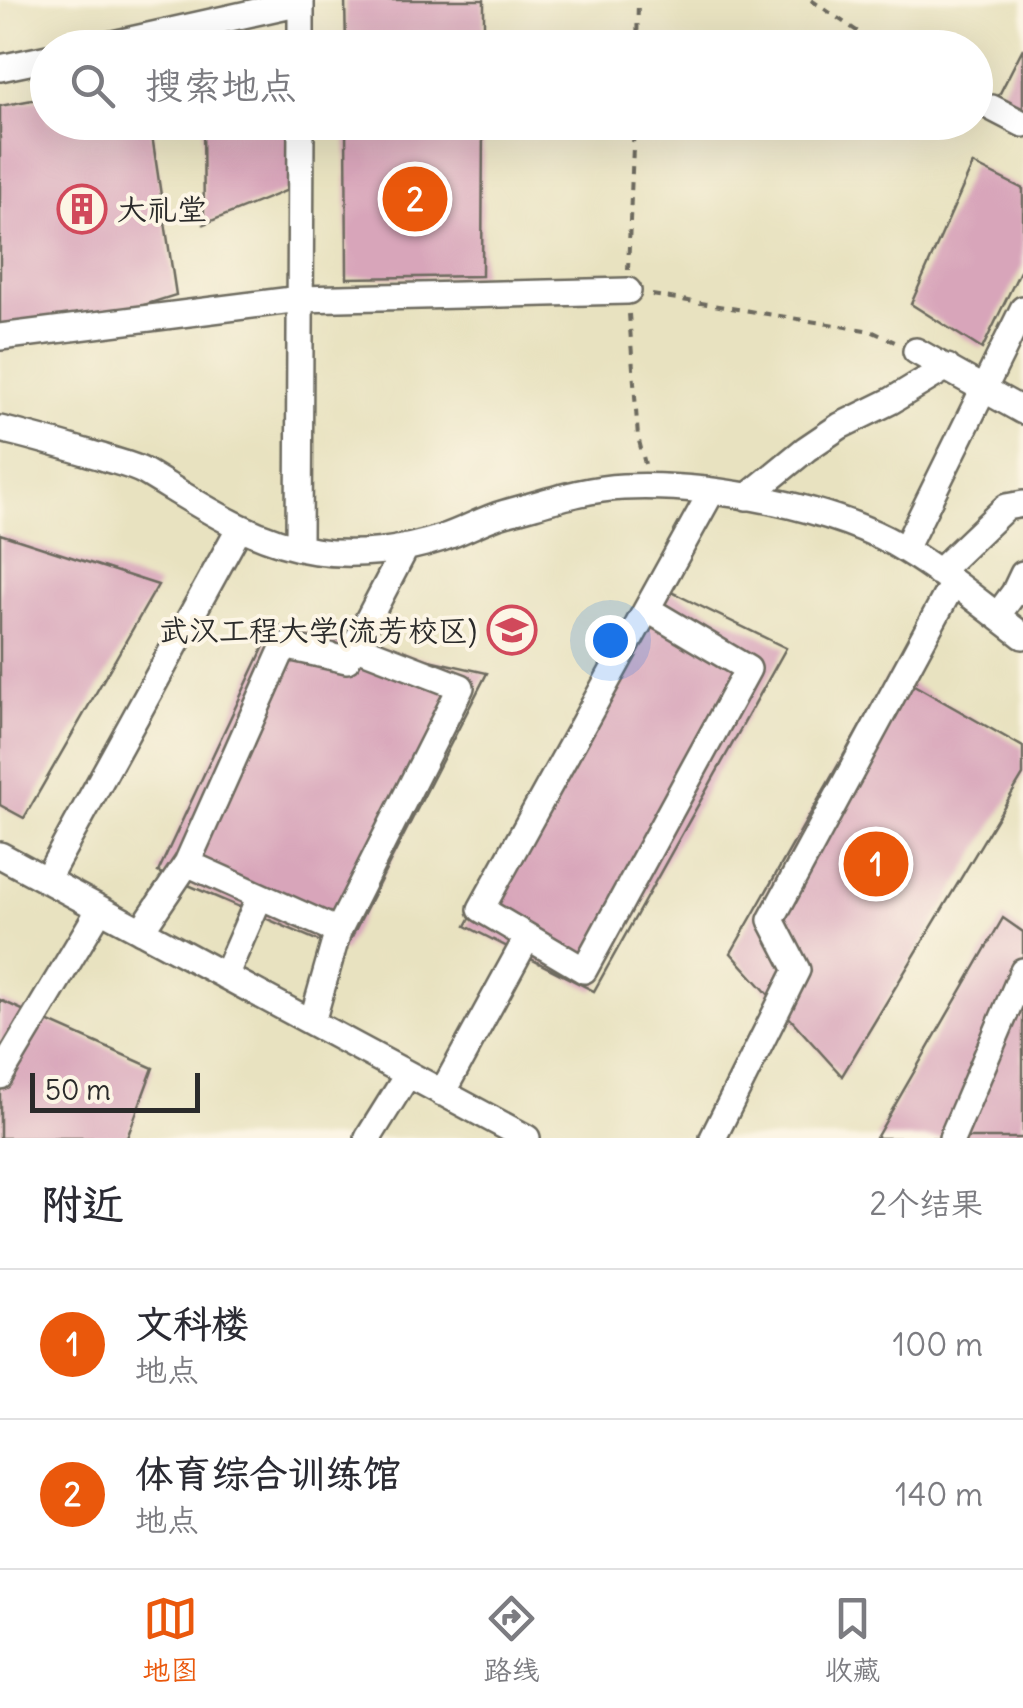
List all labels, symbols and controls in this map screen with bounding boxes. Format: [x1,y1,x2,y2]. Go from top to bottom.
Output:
search box [30,30,993,140]
icon: search [65,58,120,113]
text: 搜索地点 [145,62,297,109]
pin: 2 [382,162,448,236]
building icon: 大礼堂 [56,183,108,235]
place label: 大礼堂 [117,190,207,228]
school or university icon: 武汉工程大学(流芳校区) [486,604,538,656]
place label: 武汉工程大学(流芳校区) [159,611,477,649]
your location [585,615,636,666]
pin: 1 [844,826,908,902]
scale bar [30,1068,200,1112]
text: 50 m [45,1072,111,1108]
text: 附近 [40,1178,124,1230]
text: 2个结果 [869,1183,983,1224]
text: 文科楼 [135,1300,249,1347]
text: 1 [66,1324,79,1365]
text: 100 m [893,1324,983,1365]
text: 地点 [135,1349,199,1390]
text: 体育综合训练馆 [135,1450,401,1497]
text: 2 [64,1474,81,1515]
text: 140 m [895,1474,983,1515]
text: 地点 [135,1499,199,1540]
tab: 地图 [142,1591,199,1688]
tab: 路线 [483,1591,540,1688]
tab: 收藏 [824,1591,881,1688]

